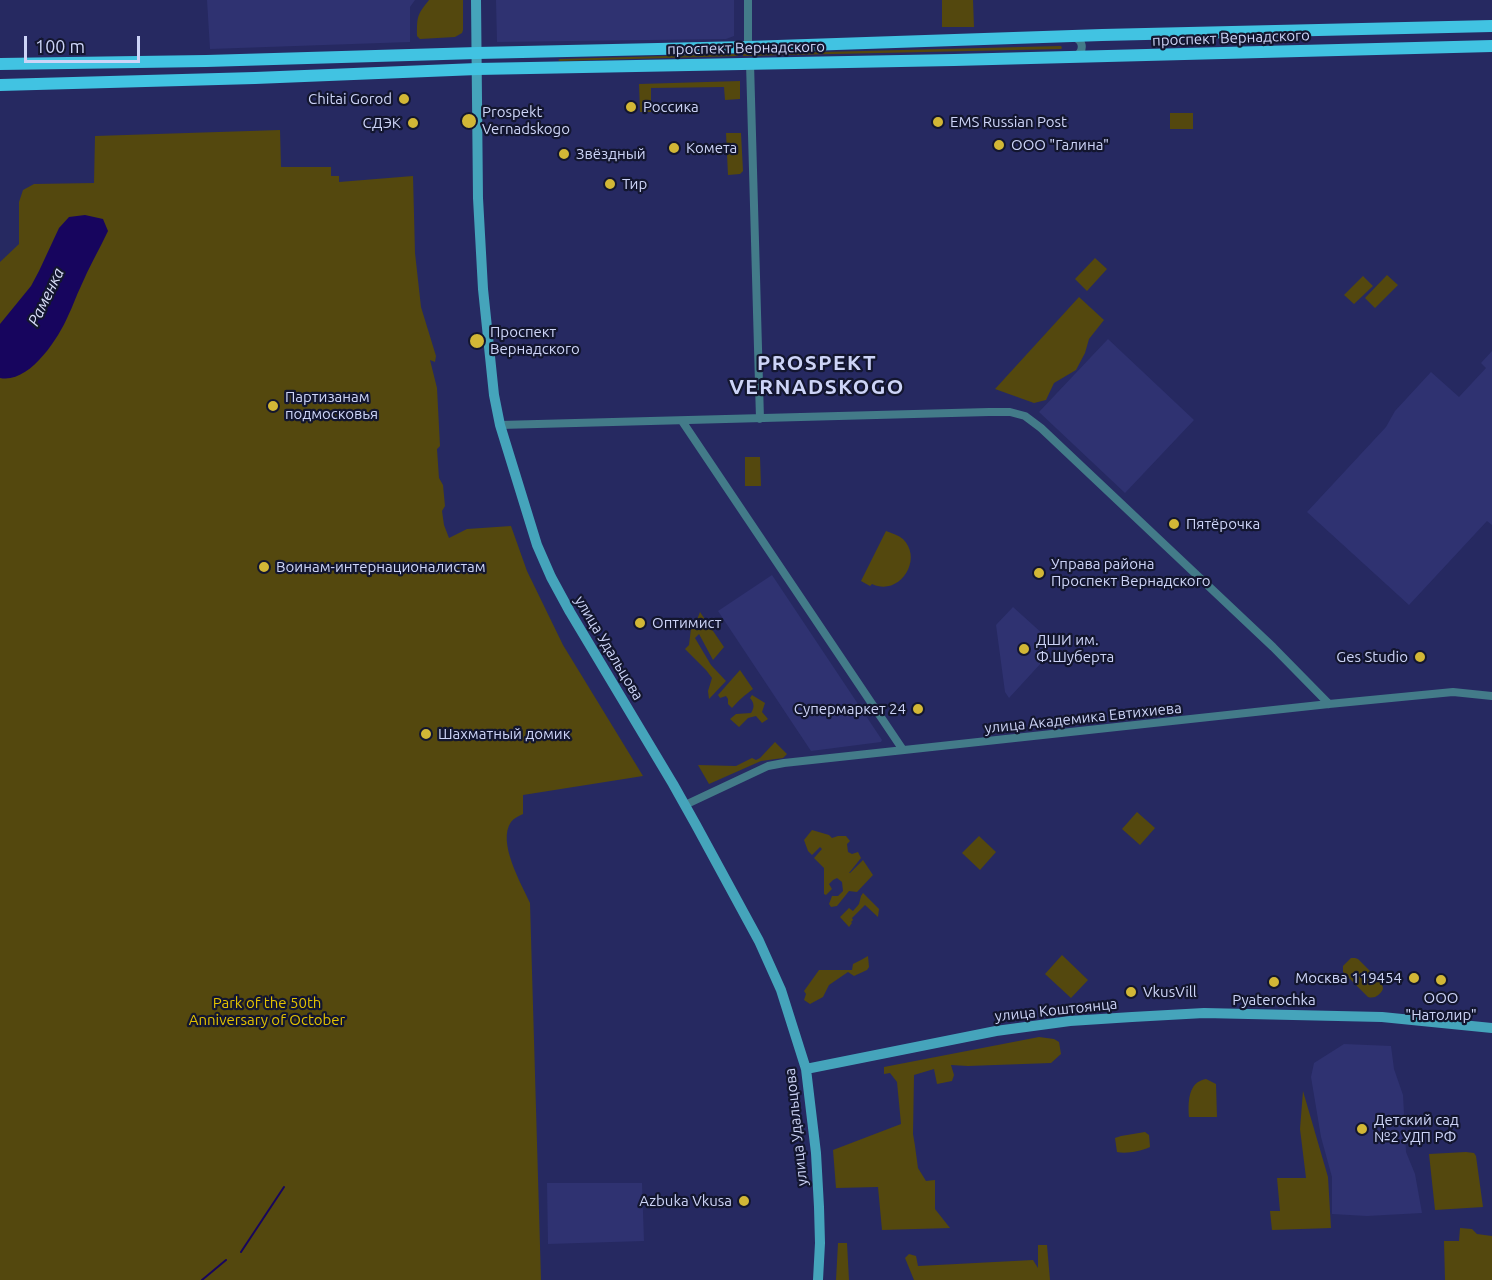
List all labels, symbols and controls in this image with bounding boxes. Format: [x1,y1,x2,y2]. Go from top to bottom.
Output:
scale bar [27,24,142,62]
street label: проспект Вернадского [1152,26,1310,50]
text: 100 m [35,36,85,56]
street label: проспект Вернадского [667,38,825,58]
place label: Chitai Gorod [308,90,392,108]
marker: Chitai Gorod [397,92,411,106]
place label: Россика [643,98,699,116]
marker: Россика [624,100,638,114]
place label: Prospekt Vernadskogo [482,103,570,138]
marker: Prospekt Vernadskogo [460,112,478,130]
place label: EMS Russian Post [950,113,1067,131]
place label: СДЭК [363,114,401,132]
marker: EMS Russian Post [931,115,945,129]
marker: СДЭК [406,116,420,130]
place label: ООО "Галина" [1011,136,1109,154]
marker: ООО "Галина" [992,138,1006,152]
place label: Комета [686,139,737,157]
marker: Комета [667,141,681,155]
place label: Звёздный [576,145,646,163]
marker: Звёздный [557,147,571,161]
place label: Тир [622,175,647,193]
marker: Тир [603,177,617,191]
water label: Раменка [24,265,68,329]
place label: Проспект Вернадского [490,323,580,358]
marker: Проспект Вернадского [468,332,486,350]
district label: PROSPEKT VERNADSKOGO [729,350,905,400]
place label: Партизанам подмосковья [285,388,378,423]
marker: Партизанам подмосковья [266,399,280,413]
place label: Пятёрочка [1186,515,1260,533]
marker: Пятёрочка [1167,517,1181,531]
place label: Управа района Проспект Вернадского [1051,555,1210,590]
place label: Воинам-интернационалистам [276,558,486,576]
marker: Воинам-интернационалистам [257,560,271,574]
marker: Управа района Проспект Вернадского [1032,566,1046,580]
street label: улица Удальцова [571,593,647,703]
place label: Оптимист [652,614,721,632]
marker: Оптимист [633,616,647,630]
place label: ДШИ им. Ф.Шуберта [1036,631,1114,666]
marker: ДШИ им. Ф.Шуберта [1017,642,1031,656]
place label: Ges Studio [1336,648,1408,666]
marker: Ges Studio [1413,650,1427,664]
street label: улица Академика Евтихиева [983,699,1183,737]
place label: Супермаркет 24 [794,700,906,718]
marker: Супермаркет 24 [911,702,925,716]
place label: Шахматный домик [438,725,570,743]
marker: Шахматный домик [419,727,433,741]
place label: Москва 119454 [1295,969,1402,987]
marker: Москва 119454 [1407,971,1421,985]
marker: ООО "Натолир" [1434,973,1448,987]
marker: Pyaterochka [1267,975,1281,989]
place label: VkusVill [1143,983,1197,1001]
marker: VkusVill [1124,985,1138,999]
place label: ООО "Натолир" [1405,989,1477,1024]
place label: Pyaterochka [1232,991,1316,1009]
park label: Park of the 50th Anniversary of October [189,994,345,1029]
street label: улица Коштоянца [994,995,1118,1025]
street label: улица Удальцова [781,1067,811,1187]
place label: Детский сад №2 УДП РФ [1374,1111,1459,1146]
marker: Детский сад №2 УДП РФ [1355,1122,1369,1136]
place label: Azbuka Vkusa [639,1192,732,1210]
marker: Azbuka Vkusa [737,1194,751,1208]

